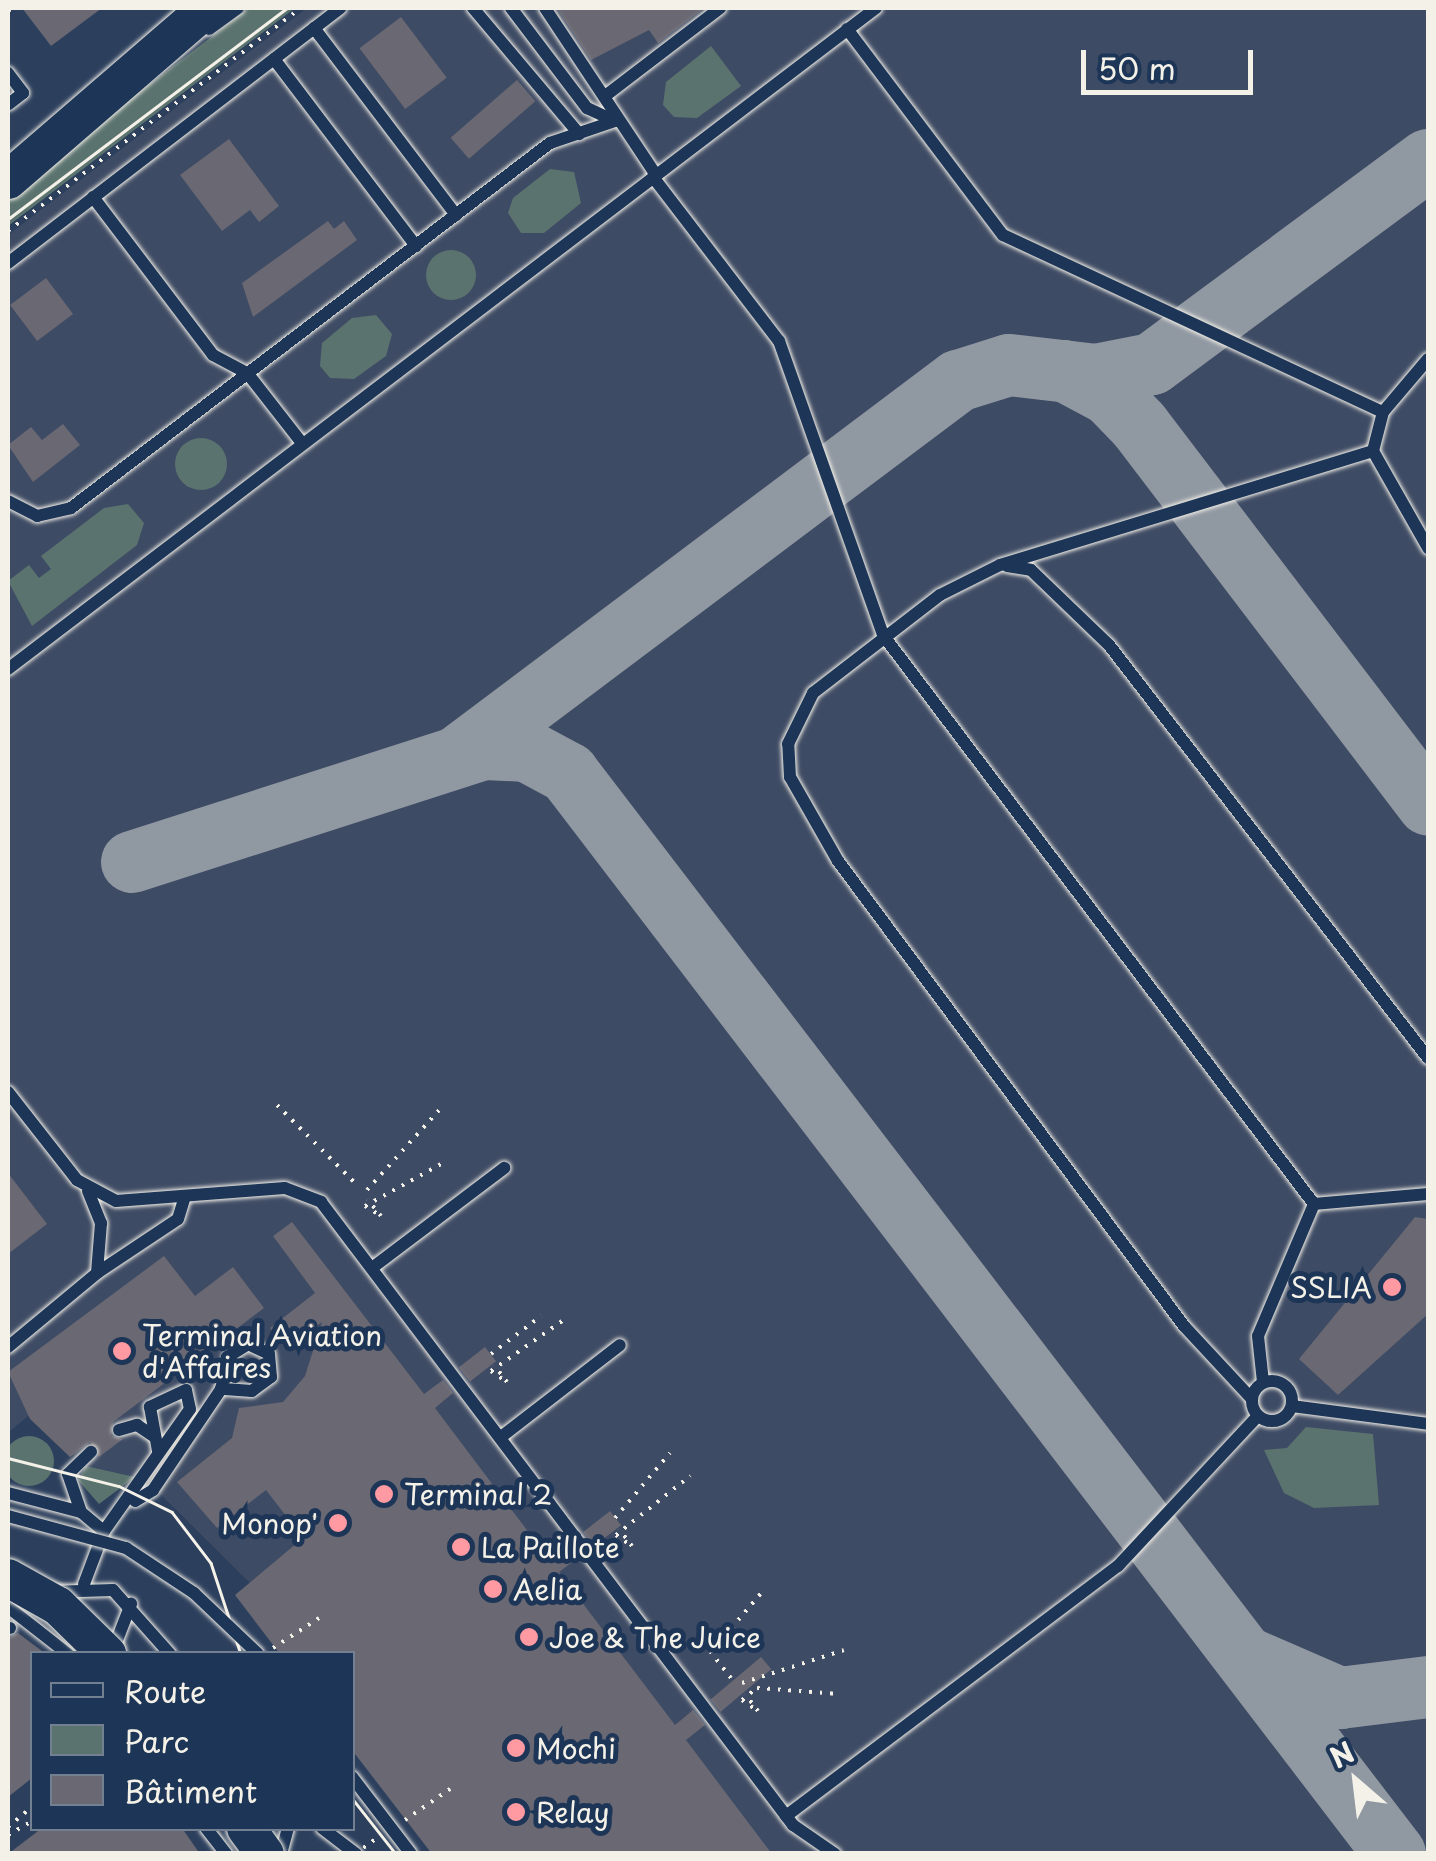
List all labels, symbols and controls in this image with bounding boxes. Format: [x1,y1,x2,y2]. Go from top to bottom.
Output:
scale bar [1086,30,1258,92]
text: 50 m [1098,45,1176,90]
place label: SSLIA [1290,1270,1372,1304]
marker: SSLIA [1381,1276,1403,1298]
place label: Terminal Aviation d'Affaires [142,1318,382,1384]
marker: Terminal Aviation d'Affaires [111,1340,133,1362]
place label: Terminal 2 [404,1477,552,1511]
marker: Terminal 2 [373,1483,395,1505]
place label: Monop' [221,1506,318,1540]
marker: Monop' [327,1512,349,1534]
place label: La Paillote [481,1530,621,1564]
marker: La Paillote [450,1536,472,1558]
place label: Aelia [513,1572,582,1606]
marker: Aelia [482,1578,504,1600]
place label: Joe & The Juice [549,1620,764,1654]
marker: Joe & The Juice [518,1626,540,1648]
legend [30,1651,355,1831]
text: Route [124,1668,206,1713]
text: Parc [124,1718,189,1763]
text: N [1322,1730,1362,1778]
place label: Mochi [536,1731,616,1765]
north arrow [1306,1731,1406,1831]
marker: Mochi [505,1737,527,1759]
text: Bâtiment [124,1768,257,1813]
place label: Relay [536,1795,610,1829]
marker: Relay [505,1801,527,1823]

